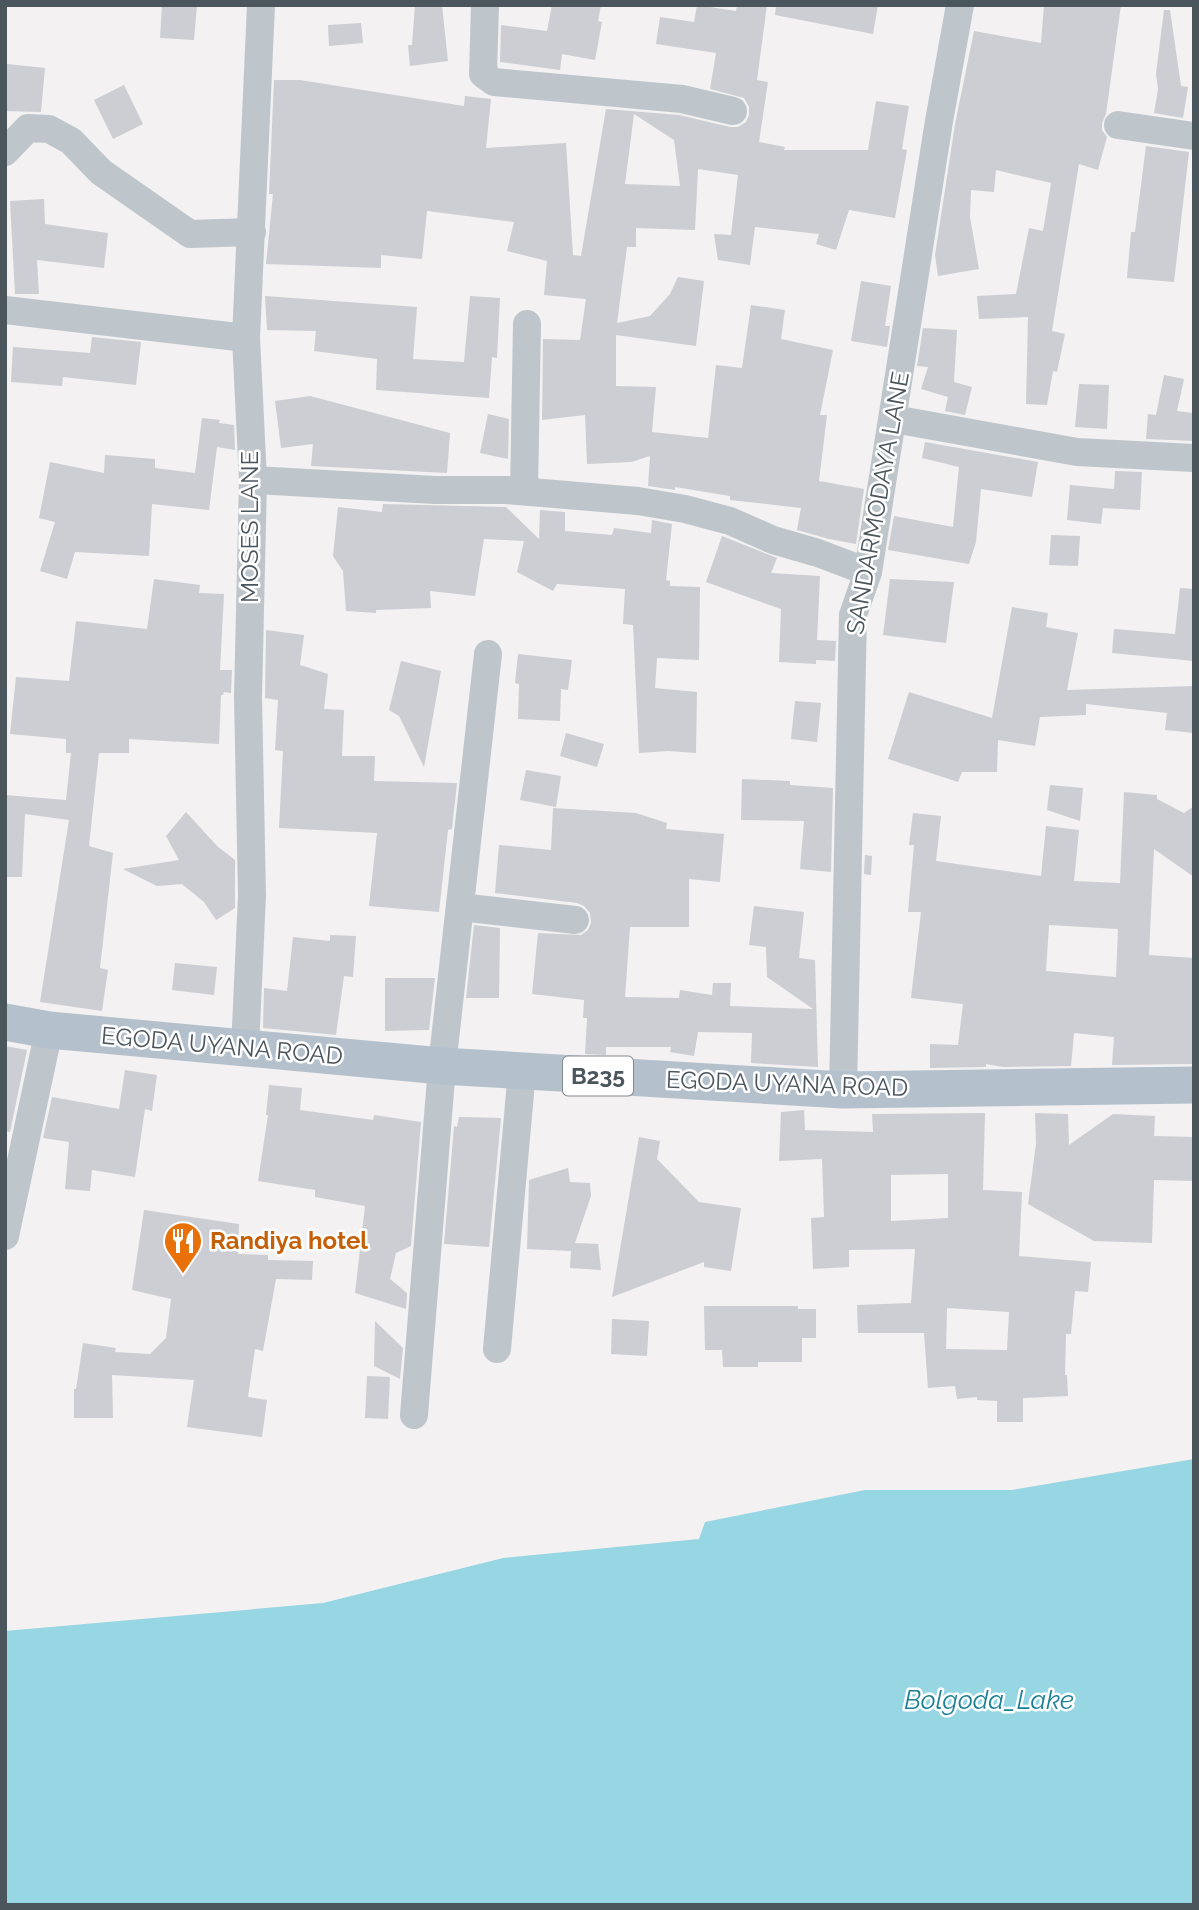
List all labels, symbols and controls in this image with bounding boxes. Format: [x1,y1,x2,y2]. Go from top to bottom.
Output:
street label: SANDARMODAYA LANE [840,369,915,636]
street label: MOSES LANE [235,451,264,603]
street label: EGODA UYANA ROAD [100,1020,344,1071]
road number: B235 [563,1056,633,1096]
street label: EGODA UYANA ROAD [665,1065,909,1102]
restaurant icon: Randiya hotel [162,1220,204,1275]
place label: Randiya hotel [210,1226,368,1255]
water label: Bolgoda_Lake [904,1685,1074,1715]

